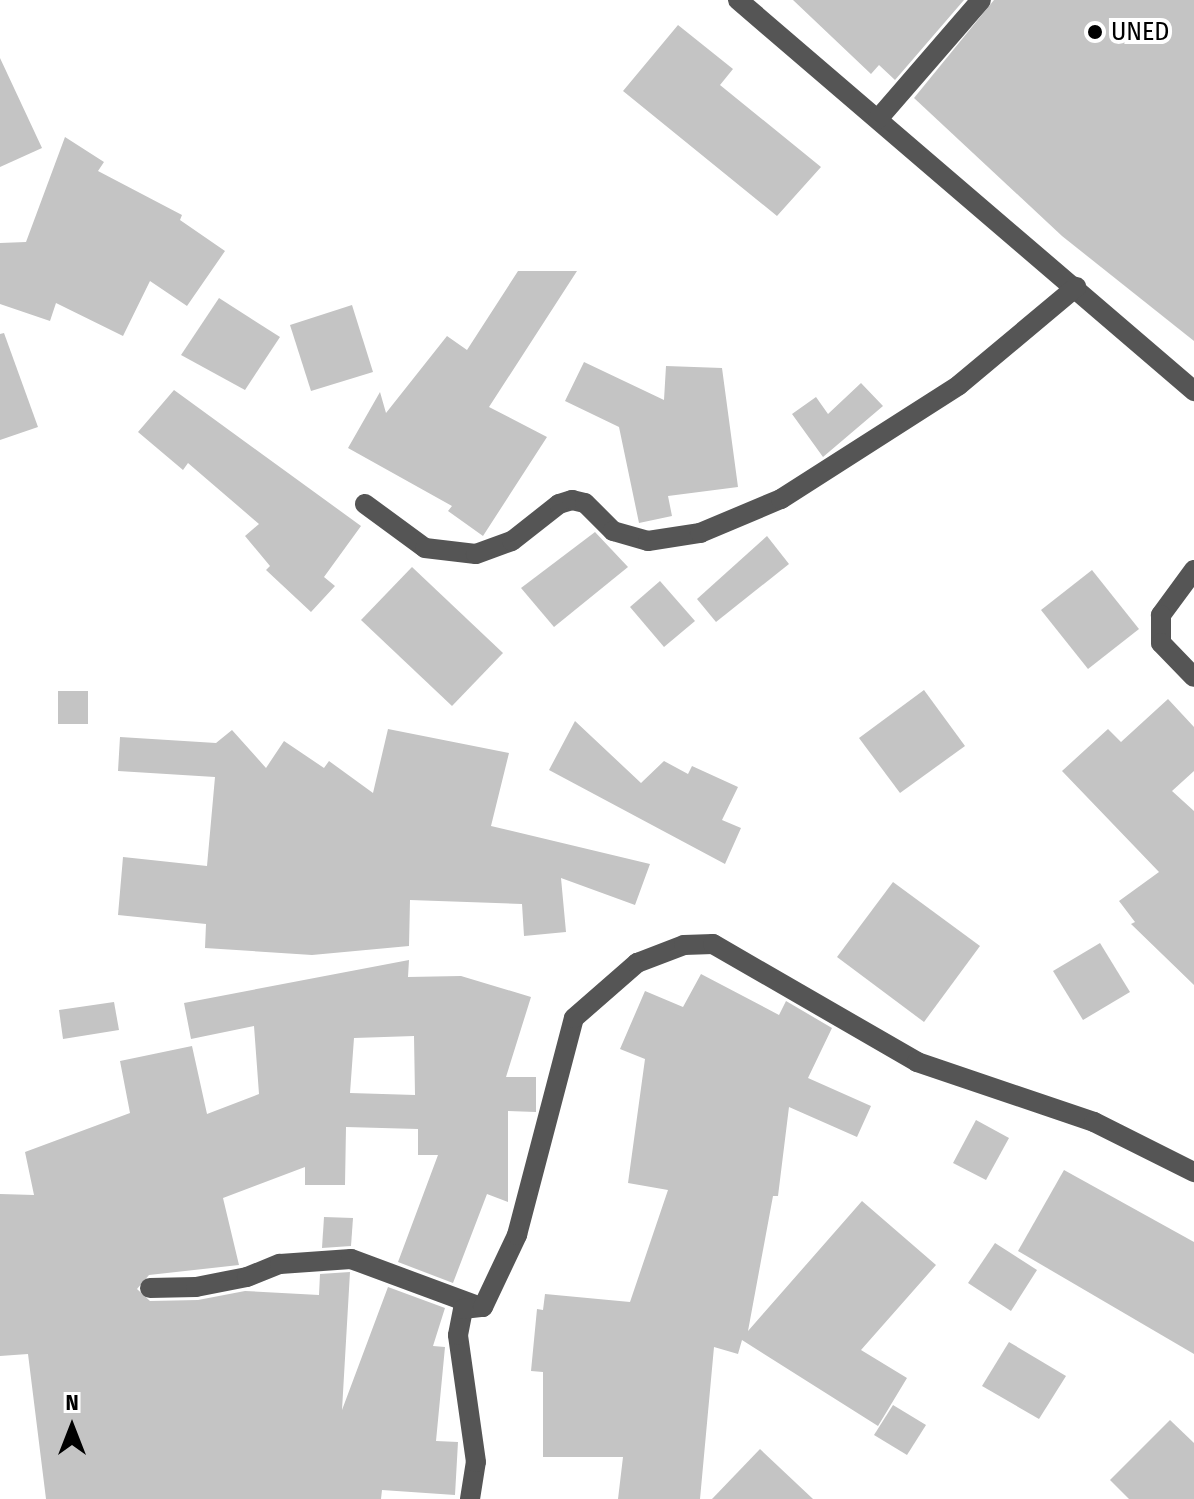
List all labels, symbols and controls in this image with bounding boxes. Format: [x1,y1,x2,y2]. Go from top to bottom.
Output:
place label: UNED [1111,16,1169,48]
marker: UNED [1086,23,1104,41]
north arrow [32,1387,112,1467]
text: N [65,1389,79,1416]

